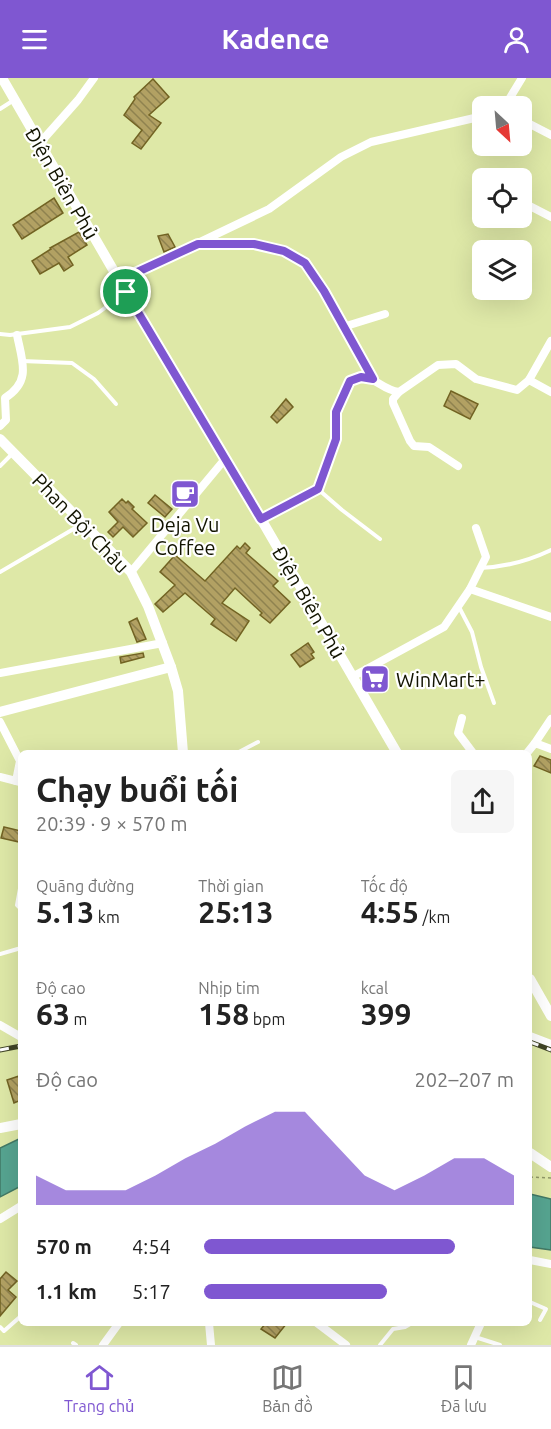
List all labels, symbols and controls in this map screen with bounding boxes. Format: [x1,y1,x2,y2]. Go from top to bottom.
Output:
icon: menu [18,23,51,56]
icon: person [500,23,533,56]
text: Kadence [221,24,330,54]
north arrow [472,96,532,156]
map controls [472,96,532,300]
street label: Điện Biên Phủ [21,123,103,243]
button: locate [472,168,532,228]
button: layers [472,240,532,300]
pin [100,266,151,317]
icon: arrive [109,275,142,308]
street label: Phan Bội Châu [28,469,134,577]
cafe icon: Deja Vu Coffee [169,478,201,510]
place label: Deja Vu Coffee [151,513,219,559]
street label: Điện Biên Phủ [268,542,350,662]
supermarket icon: WinMart+ [359,663,391,695]
place label: WinMart+ [396,668,486,691]
button: share [451,770,514,833]
text: Chạy buổi tối [36,771,238,808]
text: 20:39 · 9 × 570 m [36,812,188,835]
text: Quãng đường [36,877,134,895]
text: Thời gian [198,877,264,895]
text: Tốc độ [361,877,408,895]
text: 5.13 [36,895,94,929]
text: 25:13 [198,895,273,929]
text: 4:55 [361,895,419,929]
text: km [94,908,120,926]
text: /km [419,908,450,926]
text: Độ cao [36,979,86,997]
text: Nhịp tim [198,979,260,997]
text: kcal [361,979,388,997]
text: 63 [36,997,70,1031]
text: 158 [198,997,249,1031]
text: 399 [361,997,411,1031]
text: m [70,1010,87,1028]
text: bpm [249,1010,285,1028]
text: Độ cao [36,1068,98,1091]
text: 202–207 m [415,1068,514,1091]
text: 570 m [36,1235,92,1258]
text: 4:54 [132,1235,171,1258]
text: 1.1 km [36,1280,97,1303]
text: 5:17 [132,1280,171,1303]
tab: Trang chủ [64,1361,134,1416]
tab: Bản đồ [262,1361,313,1416]
tab: Đã lưu [441,1361,487,1415]

